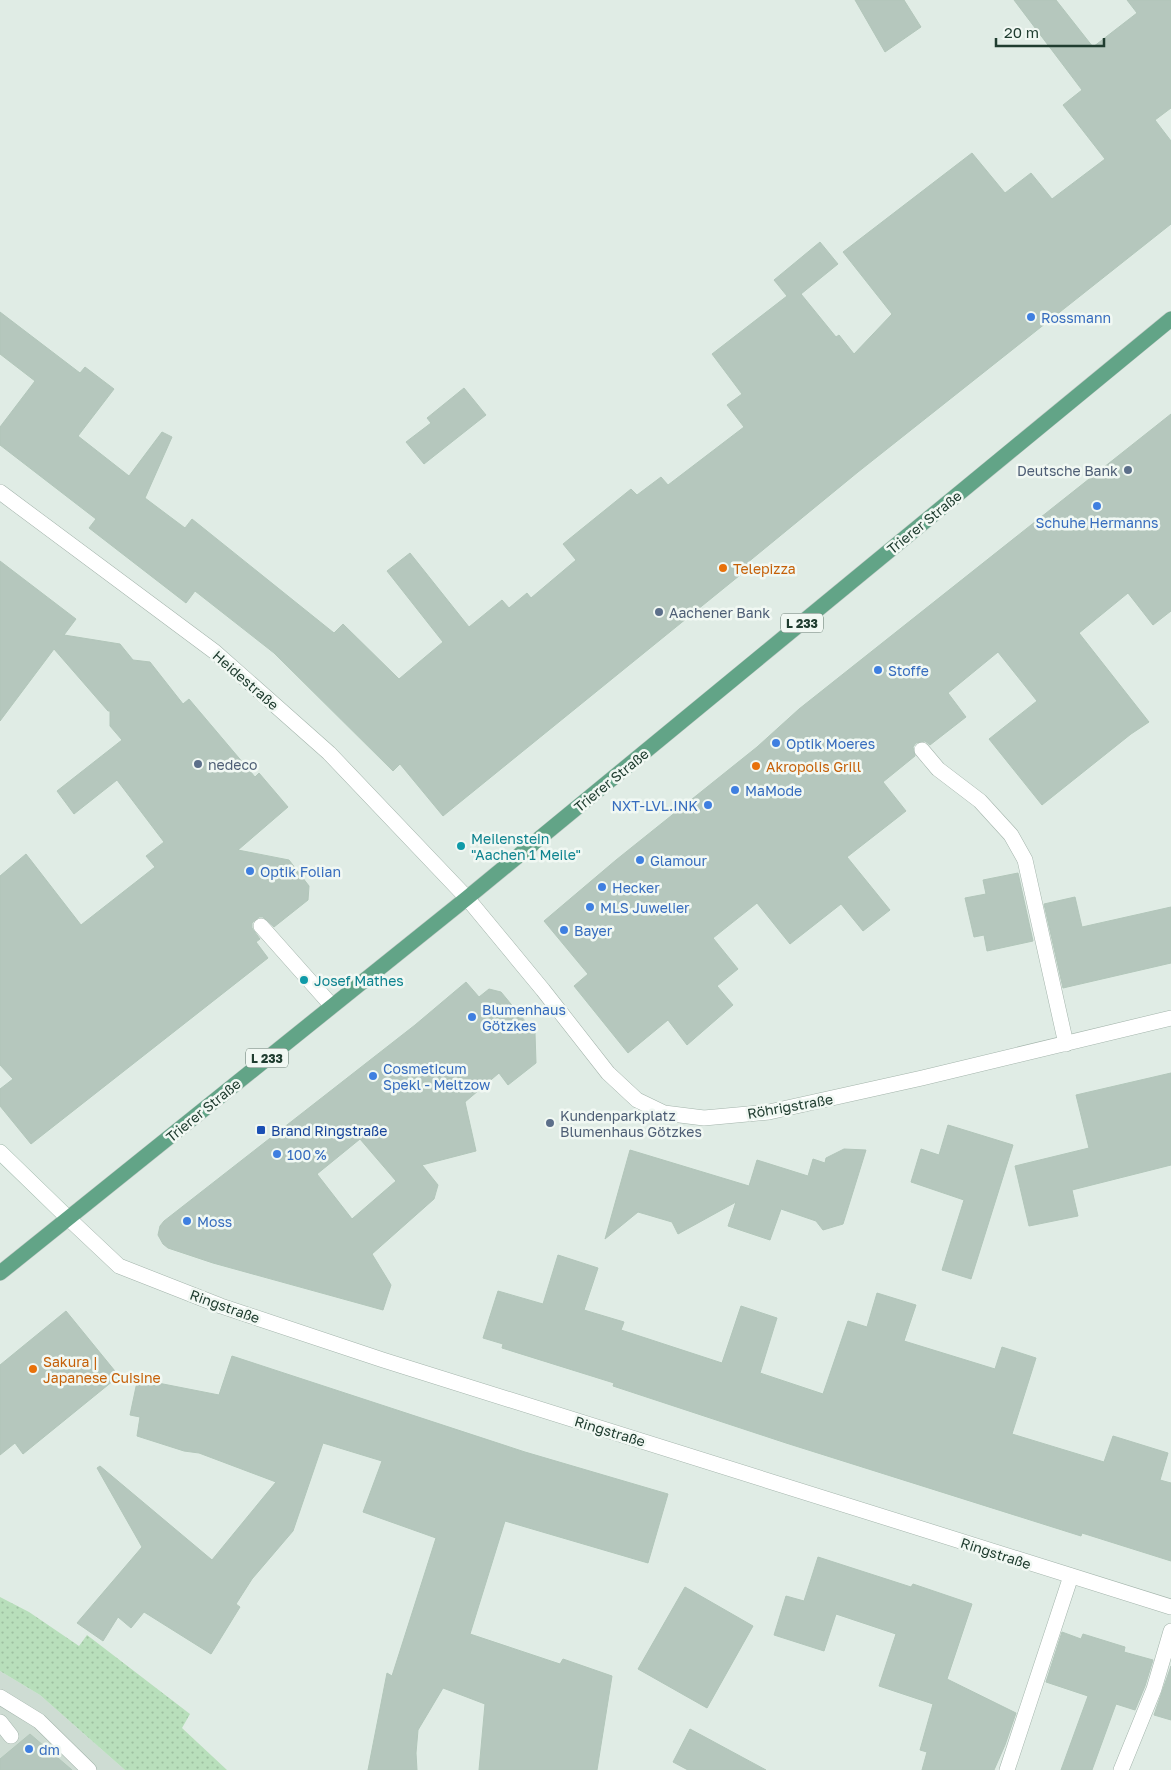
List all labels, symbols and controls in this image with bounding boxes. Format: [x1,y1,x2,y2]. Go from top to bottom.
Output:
scale bar [996,15,1104,47]
text: 20 m [1004,23,1039,41]
place label: Rossmann [1041,309,1111,326]
marker: Rossmann [1025,311,1037,323]
place label: Deutsche Bank [1017,462,1118,479]
marker: Deutsche Bank [1122,464,1134,476]
street label: Trierer Straße [883,487,965,557]
marker: Schuhe Hermanns [1091,500,1103,512]
place label: Schuhe Hermanns [1035,514,1159,531]
place label: Telepizza [733,560,796,577]
marker: Telepizza [717,562,729,574]
place label: Aachener Bank [669,604,770,621]
marker: Aachener Bank [653,606,665,618]
road number: L 233 [781,614,823,632]
street label: Heidestraße [210,647,282,713]
place label: Stoffe [888,662,929,679]
marker: Stoffe [872,664,884,676]
place label: Optik Moeres [786,735,875,752]
marker: Optik Moeres [770,737,782,749]
street label: Trierer Straße [570,745,652,815]
place label: nedeco [208,756,258,773]
marker: nedeco [192,758,204,770]
place label: Akropolis Grill [766,758,861,775]
marker: Akropolis Grill [750,760,762,772]
place label: MaMode [745,782,802,799]
marker: MaMode [729,784,741,796]
place label: NXT-LVL.INK [611,797,698,814]
marker: NXT-LVL.INK [702,799,714,811]
place label: Meilenstein "Aachen 1 Meile" [471,830,581,863]
marker: Meilenstein "Aachen 1 Meile" [455,840,467,852]
place label: Glamour [650,852,708,869]
marker: Glamour [634,854,646,866]
place label: Optik Folian [260,863,341,880]
marker: Optik Folian [244,865,256,877]
place label: Hecker [612,879,660,896]
marker: Hecker [596,881,608,893]
place label: MLS Juwelier [600,899,690,916]
marker: MLS Juwelier [584,901,596,913]
place label: Bayer [574,922,613,939]
marker: Bayer [558,924,570,936]
place label: Josef Mathes [314,972,404,989]
marker: Josef Mathes [298,974,310,986]
place label: Blumenhaus Götzkes [482,1001,566,1034]
marker: Blumenhaus Götzkes [466,1011,478,1023]
road number: L 233 [246,1048,288,1068]
place label: Cosmeticum Spekl - Meltzow [383,1060,490,1093]
marker: Cosmeticum Spekl - Meltzow [367,1070,379,1082]
street label: Trierer Straße [162,1075,244,1145]
street label: Röhrigstraße [746,1090,834,1122]
place label: Kundenparkplatz Blumenhaus Götzkes [560,1107,702,1140]
marker: Kundenparkplatz Blumenhaus Götzkes [544,1117,556,1129]
place label: Brand Ringstraße [271,1122,387,1139]
marker: Brand Ringstraße [255,1124,267,1136]
place label: 100 % [287,1146,327,1163]
marker: 100 % [271,1148,283,1160]
place label: Moss [197,1213,232,1230]
marker: Moss [181,1215,193,1227]
street label: Ringstraße [188,1286,262,1326]
place label: Sakura | Japanese Cuisine [43,1353,161,1386]
marker: Sakura | Japanese Cuisine [27,1363,39,1375]
street label: Ringstraße [573,1412,647,1450]
street label: Ringstraße [959,1534,1033,1572]
place label: dm [39,1741,60,1758]
marker: dm [23,1743,35,1755]

